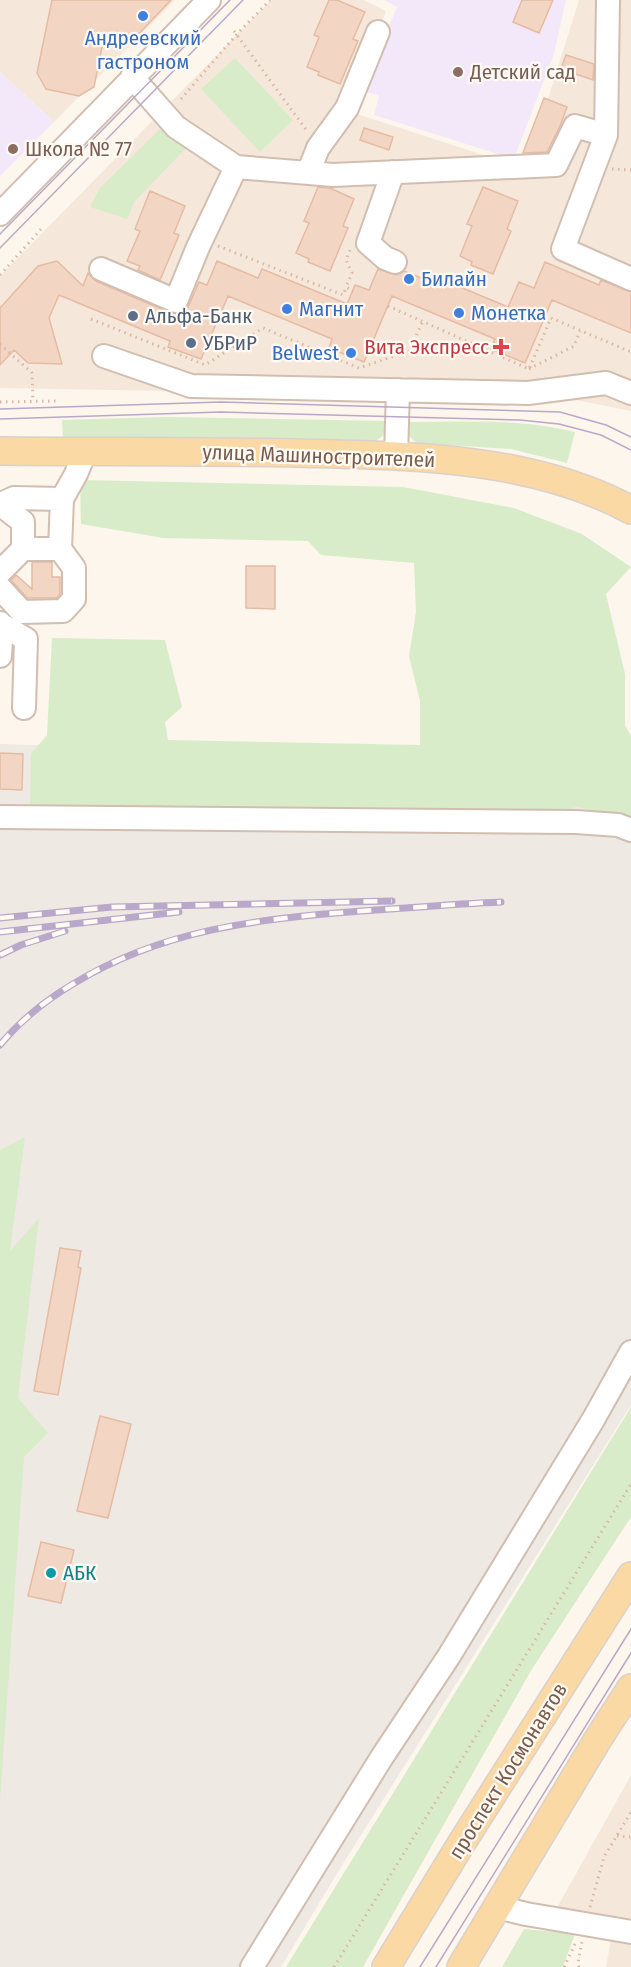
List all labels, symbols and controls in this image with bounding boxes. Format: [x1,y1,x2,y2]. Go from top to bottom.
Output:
marker: Андреевский гастроном [136,9,150,23]
place label: Андреевский гастроном [85,25,201,75]
place label: Детский сад [469,59,576,85]
marker: Детский сад [451,65,465,79]
place label: Школа № 77 [25,136,132,162]
marker: Школа № 77 [6,142,20,156]
place label: Билайн [421,266,487,292]
marker: Билайн [402,272,416,286]
place label: Магнит [299,296,364,322]
place label: Монетка [471,300,546,326]
marker: Магнит [280,302,294,316]
place label: Альфа-Банк [145,303,252,329]
marker: Монетка [452,306,466,320]
marker: Альфа-Банк [126,309,140,323]
place label: УБРиР [202,330,257,356]
place label: Вита Экспресс [364,334,489,360]
marker: УБРиР [184,336,198,350]
place label: Belwest [272,340,339,366]
marker: Вита Экспресс [494,340,508,354]
marker: Belwest [344,346,358,360]
street label: улица Машиностроителей [202,439,436,473]
place label: АБК [63,1560,97,1586]
marker: АБК [44,1566,58,1580]
street label: проспект Космонавтов [443,1678,573,1864]

